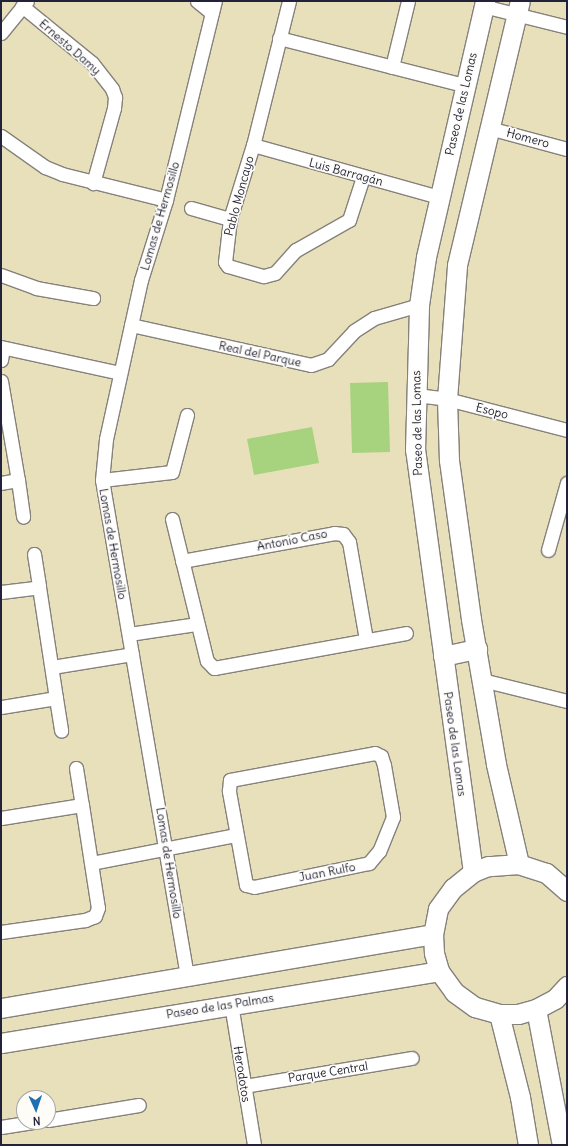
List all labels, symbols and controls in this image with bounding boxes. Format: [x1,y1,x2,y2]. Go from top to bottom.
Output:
street label: Ernesto Damy [36,16,104,78]
street label: Paseo de las Lomas [442,51,480,157]
street label: Homero [505,125,551,151]
street label: Pablo Moncayo [221,154,257,238]
street label: Luis Barragán [307,155,385,189]
street label: Lomas de Hermosillo [138,160,182,272]
street label: Real del Parque [217,338,303,370]
street label: Paseo de las Lomas [409,370,425,476]
street label: Esopo [474,400,510,422]
street label: Lomas de Hermosillo [96,487,130,601]
street label: Antonio Caso [256,526,328,554]
street label: Paseo de las Lomas [441,691,469,797]
street label: Lomas de Hermosillo [153,806,185,920]
street label: Juan Rulfo [297,859,357,885]
street label: Paseo de las Palmas [165,990,275,1022]
street label: Herodotos [230,1045,254,1103]
street label: Parque Central [287,1059,369,1085]
north arrow [16,1090,56,1130]
text: N [32,1114,41,1128]

